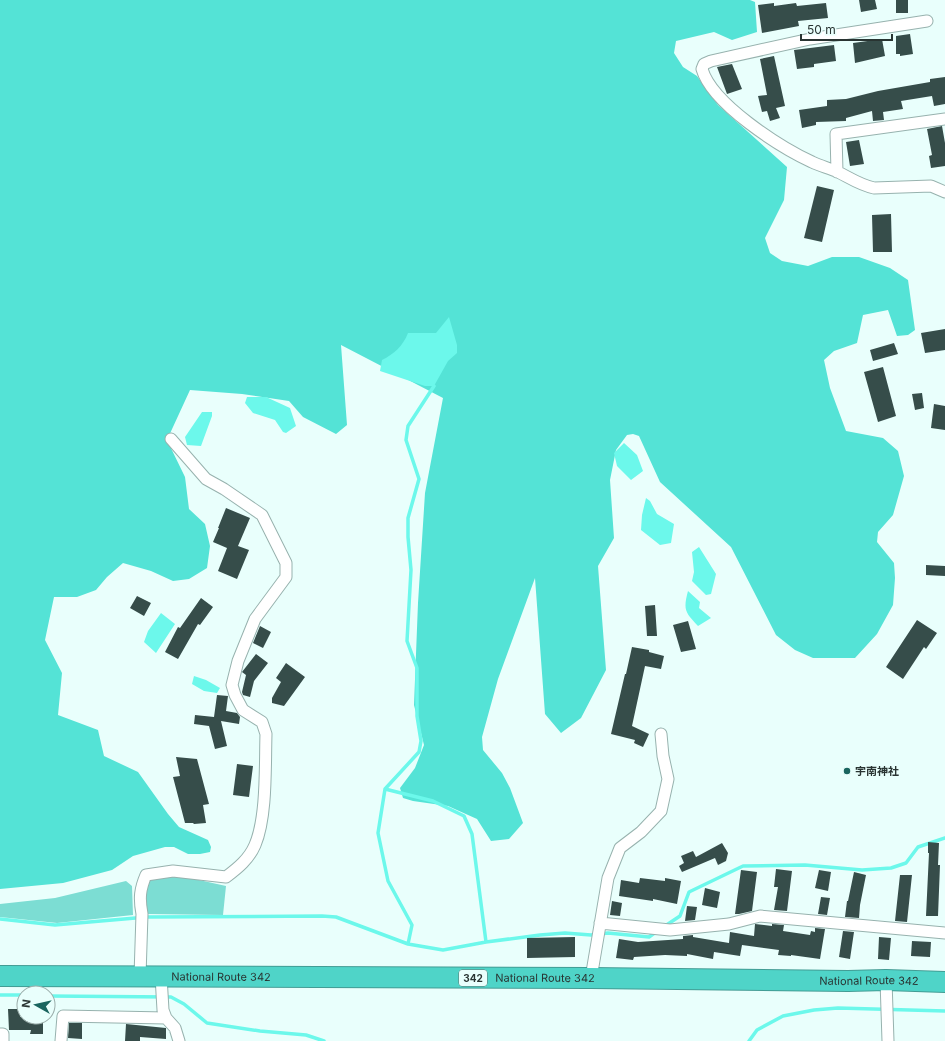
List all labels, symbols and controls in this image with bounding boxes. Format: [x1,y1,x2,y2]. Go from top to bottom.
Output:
scale bar [801,16,892,42]
text: 50 m [807,22,836,37]
place label: 宇南神社 [855,764,899,778]
marker: 宇南神社 [842,766,852,776]
street label: National Route 342 [171,970,271,984]
road number: 342 [459,970,487,986]
street label: National Route 342 [495,971,595,985]
street label: National Route 342 [819,973,919,988]
north arrow [16,985,56,1025]
text: N [19,998,34,1009]

